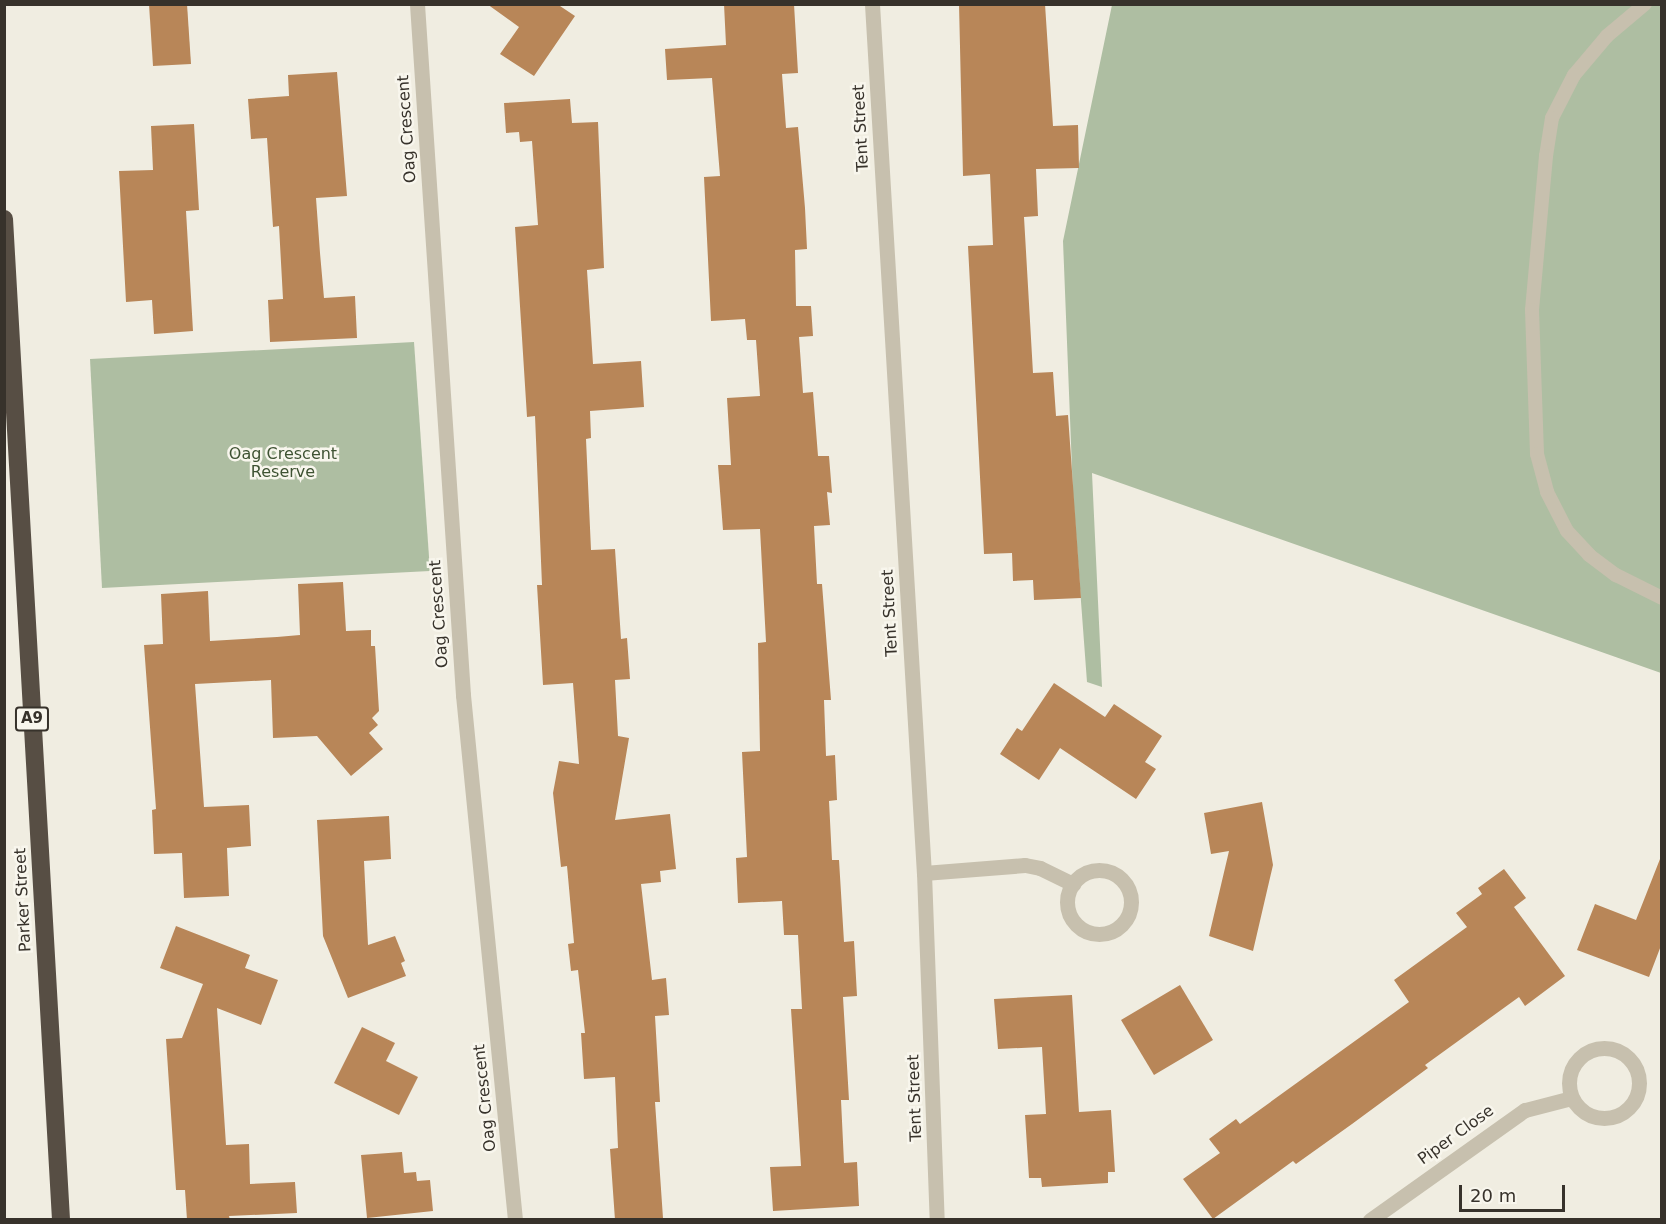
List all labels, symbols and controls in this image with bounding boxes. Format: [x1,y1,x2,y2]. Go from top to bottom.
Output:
street label: Oag Crescent [394,74,420,184]
street label: Tent Street [849,84,873,172]
park label: Oag Crescent Reserve [229,444,337,482]
street label: Oag Crescent [426,559,452,669]
street label: Tent Street [878,569,902,657]
road number: A9 [14,707,50,731]
street label: Parker Street [11,848,35,952]
street label: Oag Crescent [470,1043,500,1153]
street label: Tent Street [904,1054,926,1142]
street label: Piper Close [1414,1101,1498,1169]
scale bar [1462,1173,1568,1211]
text: 20 m [1470,1185,1516,1206]

